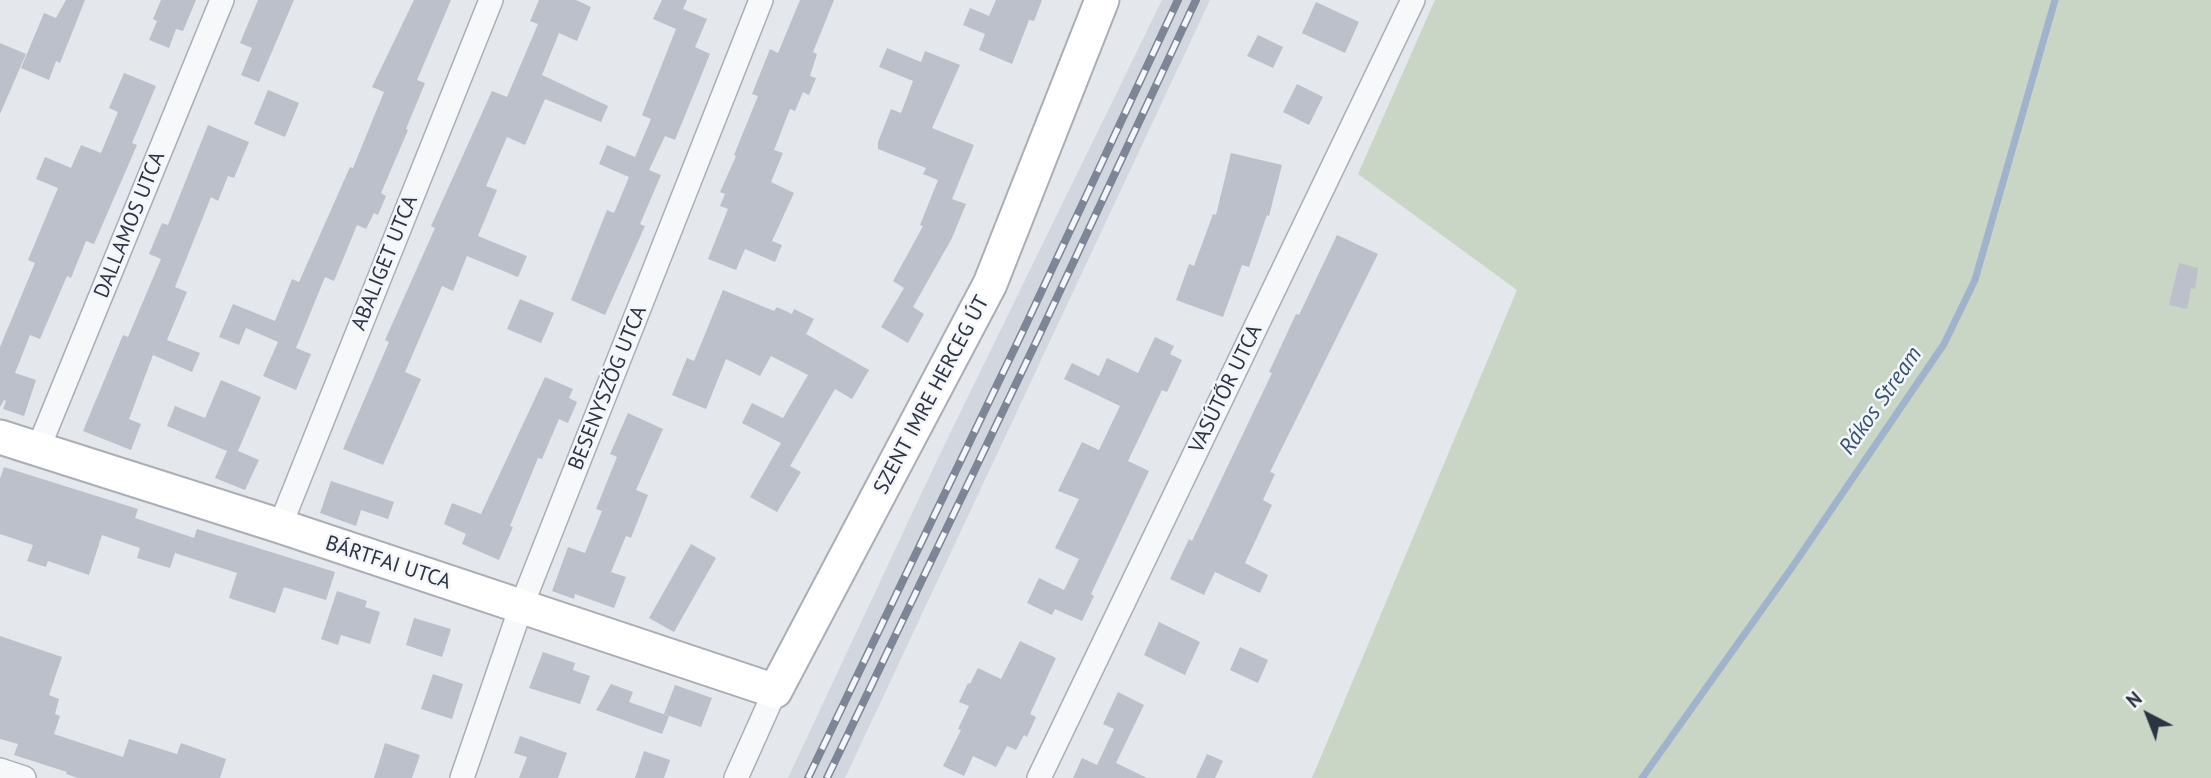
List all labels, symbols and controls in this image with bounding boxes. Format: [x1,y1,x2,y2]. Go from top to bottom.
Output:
street label: DALLAMOS UTCA [89,148,171,302]
street label: ABALIGET UTCA [346,192,424,334]
street label: SZENT IMRE HERCEG ÚT [869,291,995,499]
street label: BESENYSZÖG UTCA [564,302,652,474]
street label: VASÚTŐR UTCA [1184,321,1268,457]
water label: Rákos Stream [1834,342,1928,460]
street label: BÁRTFAI UTCA [322,531,454,595]
north arrow [2113,680,2183,750]
text: N [2121,686,2147,712]

